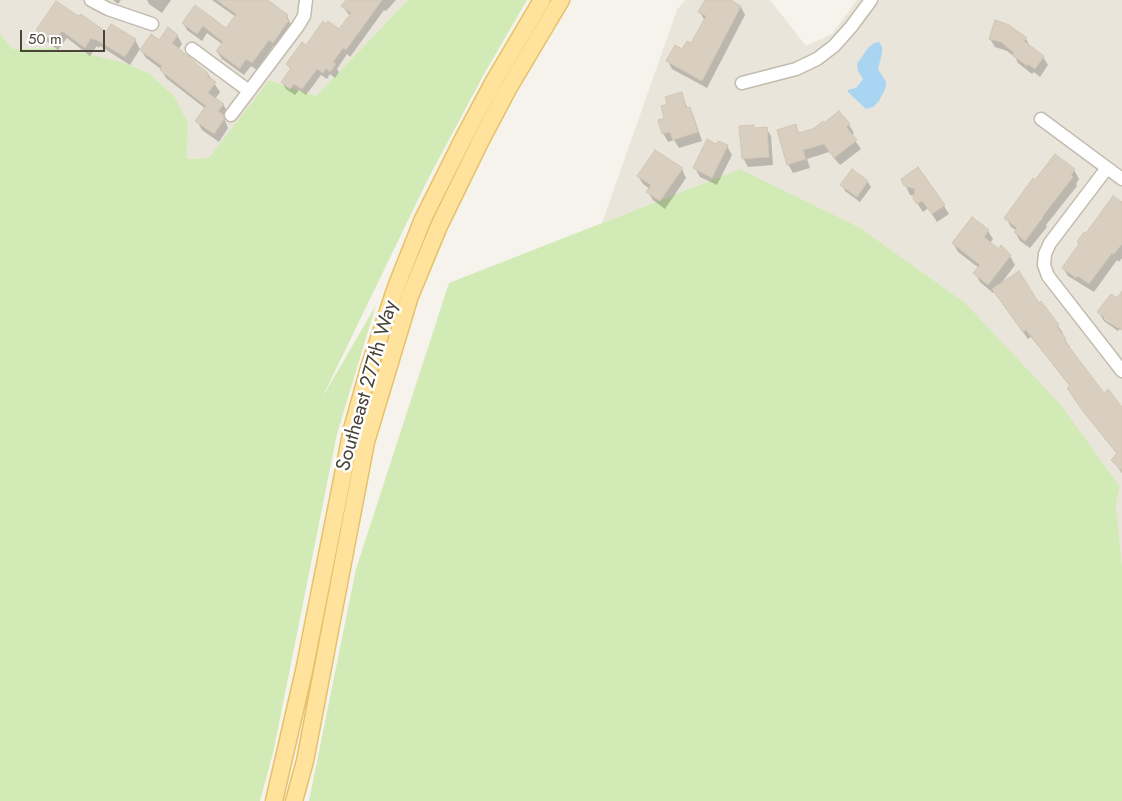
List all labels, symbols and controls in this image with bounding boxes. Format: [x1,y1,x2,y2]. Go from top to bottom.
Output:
scale bar [22,20,108,52]
text: 50 m [28,28,62,50]
street label: Southeast 277th Way [332,298,404,474]

